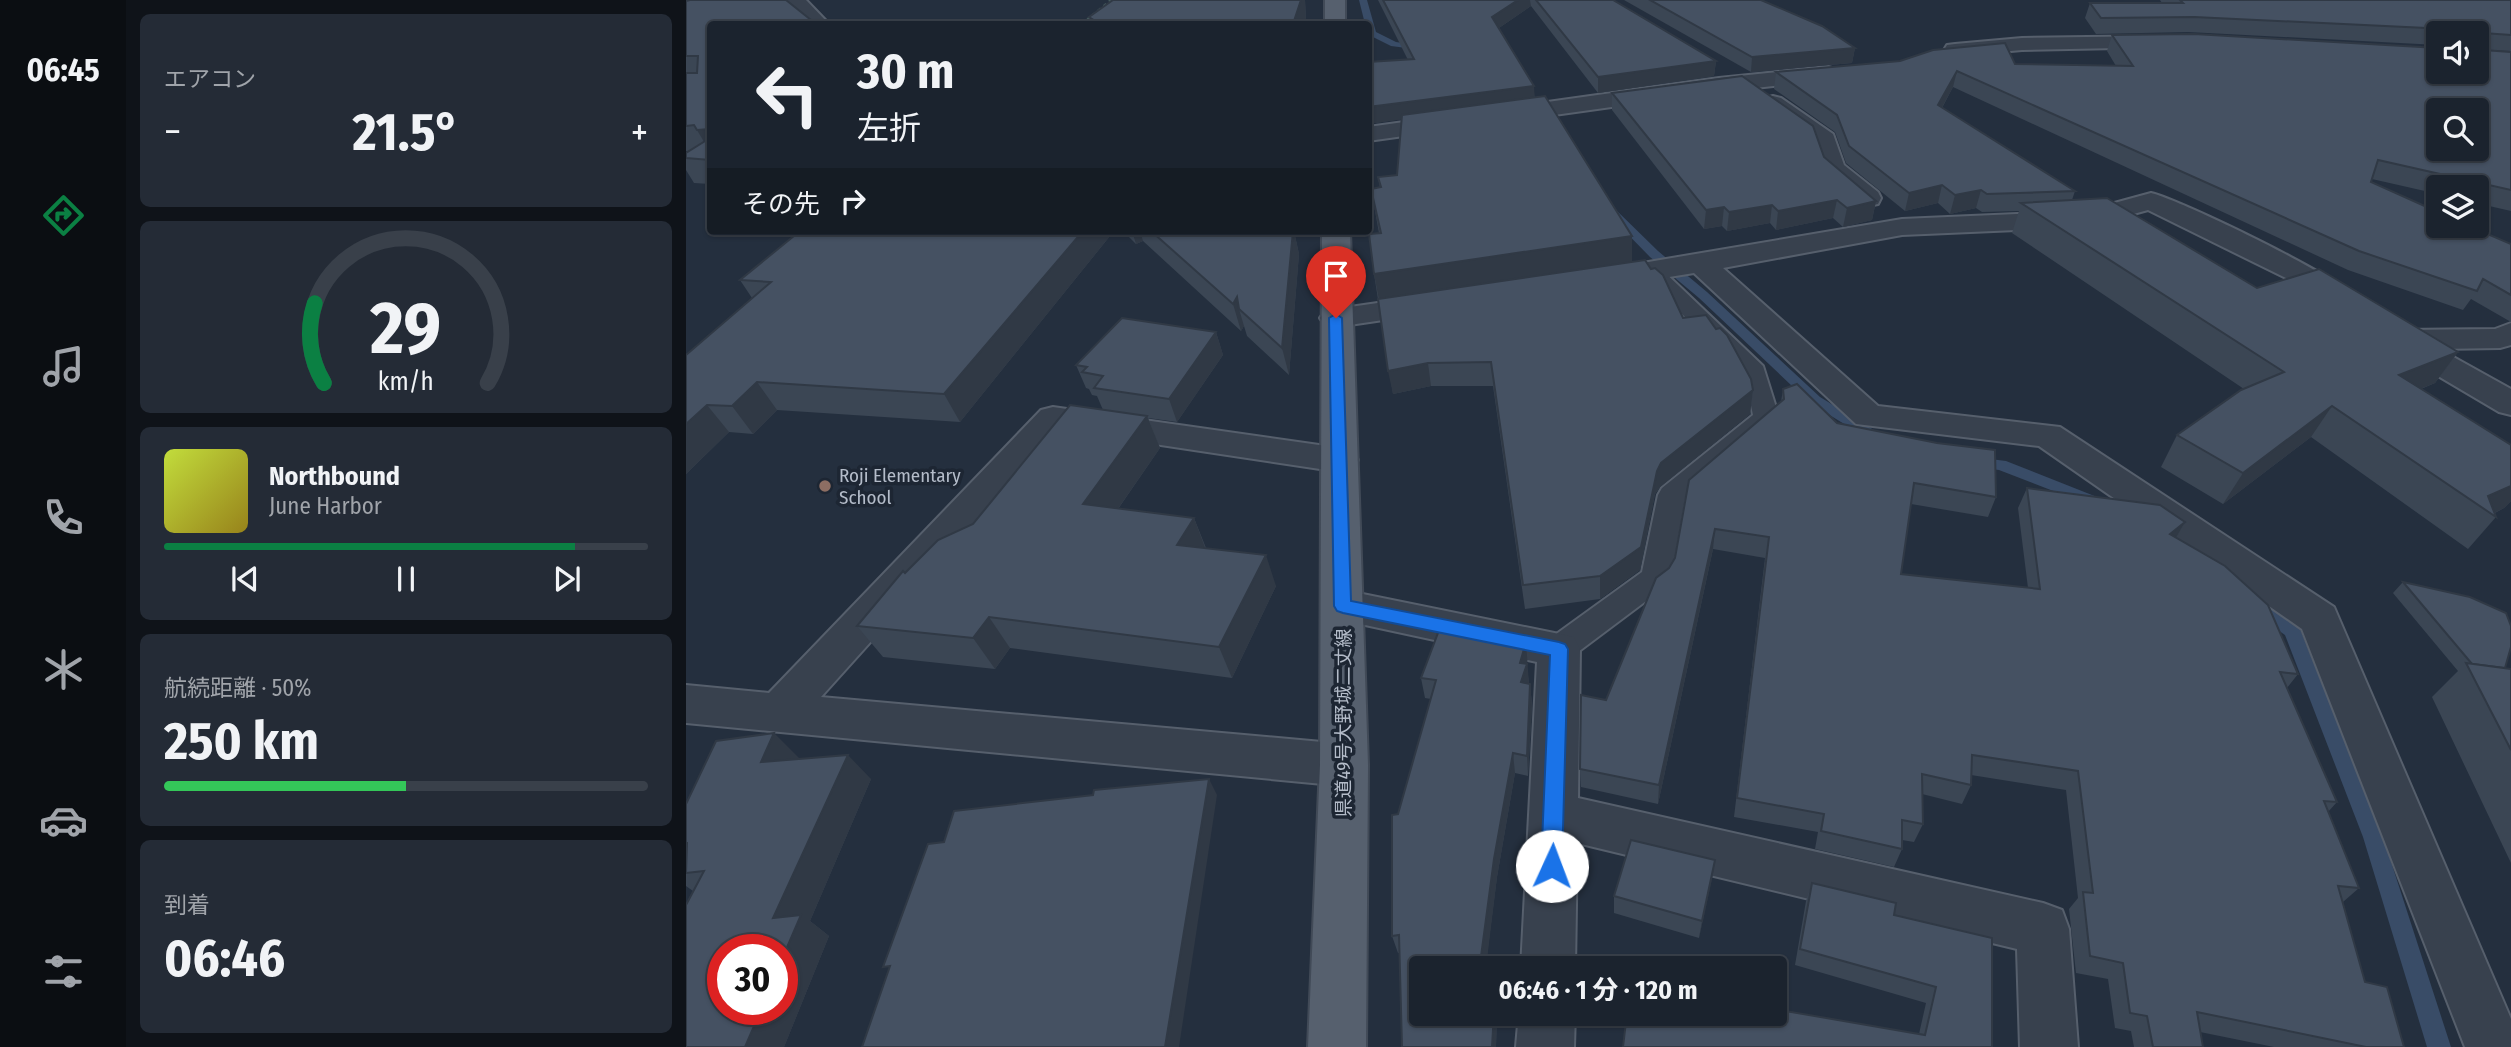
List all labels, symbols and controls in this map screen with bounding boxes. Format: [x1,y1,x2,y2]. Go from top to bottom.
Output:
map controls [2426,21,2489,238]
button: sound [2426,21,2489,84]
text: 30 m [857,42,955,101]
icon: left [742,49,833,140]
text: 06:45 [26,51,100,89]
text: エアコン [164,65,256,93]
button: search [2426,98,2489,161]
text: 21.5° [352,101,459,164]
text: − [164,109,181,155]
text: + [631,109,648,155]
text: 左折 [857,109,921,147]
button: layers [2426,175,2489,238]
icon: right [834,182,872,220]
text: その先 [742,189,820,220]
icon: directions [39,191,88,240]
pin [1306,246,1366,318]
icon: arrive [1317,257,1355,295]
text: 29 [370,285,441,372]
icon: music [39,342,88,391]
text: km/h [378,367,434,397]
text: Northbound [269,461,400,492]
place label: Roji Elementary School [839,464,961,509]
marker: Roji Elementary School [817,478,833,494]
text: June Harbor [269,492,382,520]
icon: phone [39,493,88,542]
icon: previous [226,560,264,598]
icon: pause [387,560,425,598]
icon: next [548,560,586,598]
street label: 県道49号大野城二丈線 [1332,628,1355,818]
icon: climate [39,645,88,694]
text: 航続距離 · 50% [164,674,311,702]
text: 250 km [164,710,319,773]
icon: car [39,796,88,845]
position arrow [1515,829,1589,903]
text: 到着 [164,891,210,919]
text: 06:46 [164,927,285,990]
speed limit sign: 30 [707,934,798,1025]
icon: filters [39,947,88,996]
text: 06:46 · 1 分 · 120 m [1498,975,1698,1006]

